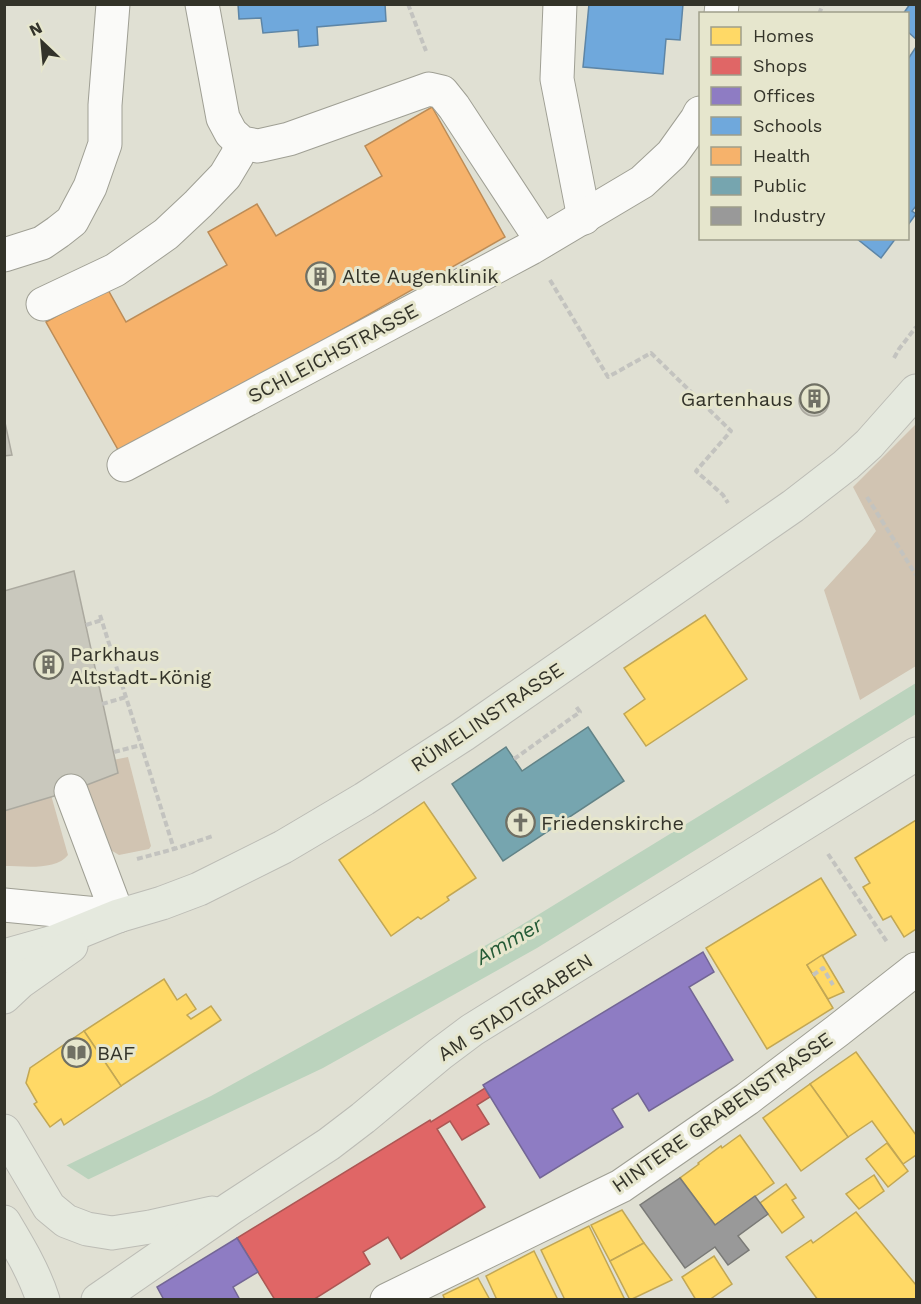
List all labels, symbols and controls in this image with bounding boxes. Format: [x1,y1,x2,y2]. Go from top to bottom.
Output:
north arrow [12,12,72,72]
legend [699,12,909,240]
text: N [26,18,45,40]
text: Homes [753,25,814,46]
text: Shops [753,55,807,76]
text: Offices [753,85,815,106]
text: Schools [753,115,822,136]
text: Health [753,145,810,166]
text: Public [753,175,807,196]
text: Industry [753,205,826,226]
building icon: Alte Augenklinik [305,260,337,292]
place label: Alte Augenklinik [342,264,499,288]
street label: SCHLEICHSTRASSE [244,298,422,408]
building icon: Gartenhaus [798,383,830,415]
place label: Gartenhaus [681,387,793,411]
place label: Parkhaus Altstadt-König [70,642,211,689]
building icon: Parkhaus Altstadt-König [33,649,65,681]
street label: RÜMELINSTRASSE [406,657,568,777]
church icon: Friedenskirche [504,807,536,839]
place label: Friedenskirche [541,811,684,835]
water label: Ammer [470,911,547,970]
street label: AM STADTGRABEN [433,948,597,1066]
street label: HINTERE GRABENSTRASSE [607,1027,837,1197]
library icon: BAF [60,1037,92,1069]
place label: BAF [97,1041,135,1065]

